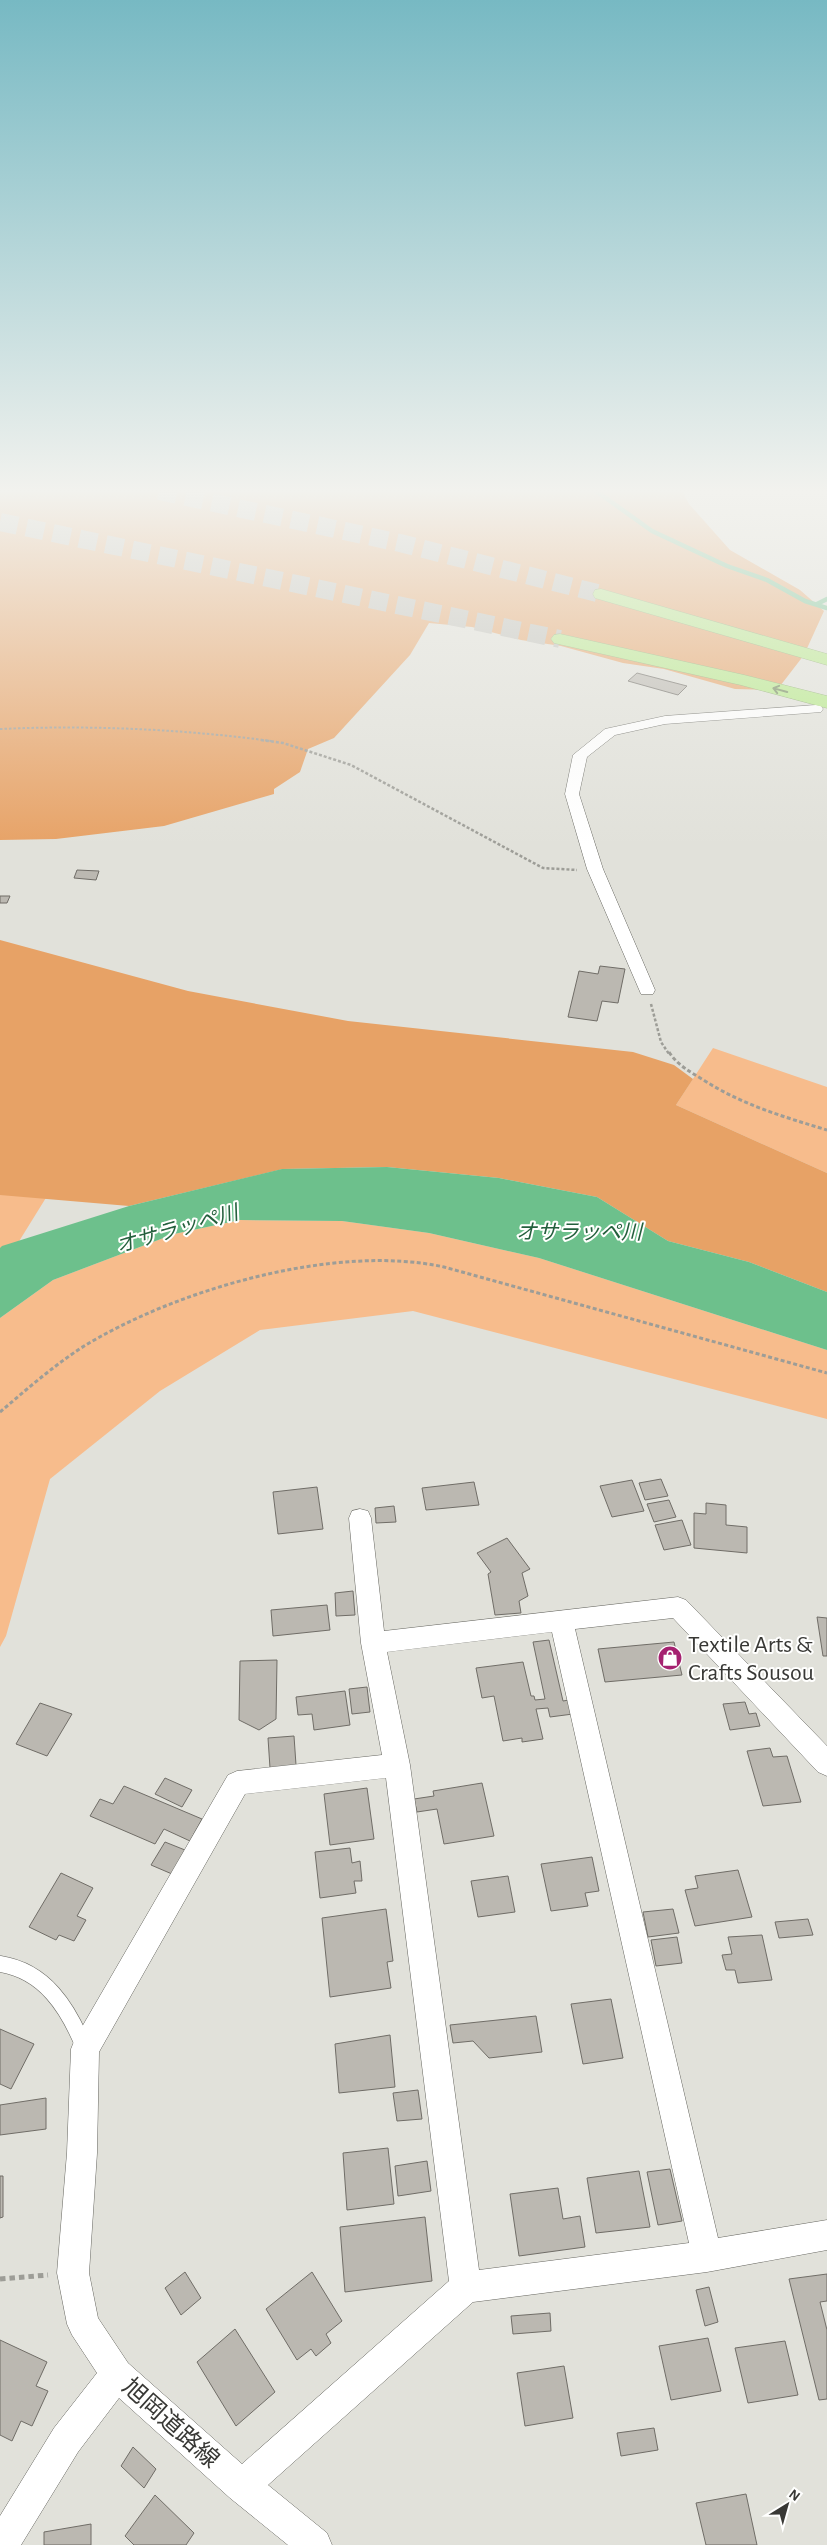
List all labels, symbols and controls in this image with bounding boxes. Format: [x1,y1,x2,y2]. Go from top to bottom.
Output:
one-way arrow [772,684,788,694]
water label: オサラッペ川 [114,1201,243,1257]
water label: オサラッペ川 [516,1222,644,1243]
place label: Textile Arts & Crafts Sousou [688,1633,814,1685]
shop icon: Textile Arts & Crafts Sousou [657,1645,683,1671]
street label: 旭岡道路線 [118,2373,224,2473]
north arrow [762,2480,812,2530]
text: N [786,2487,802,2504]

